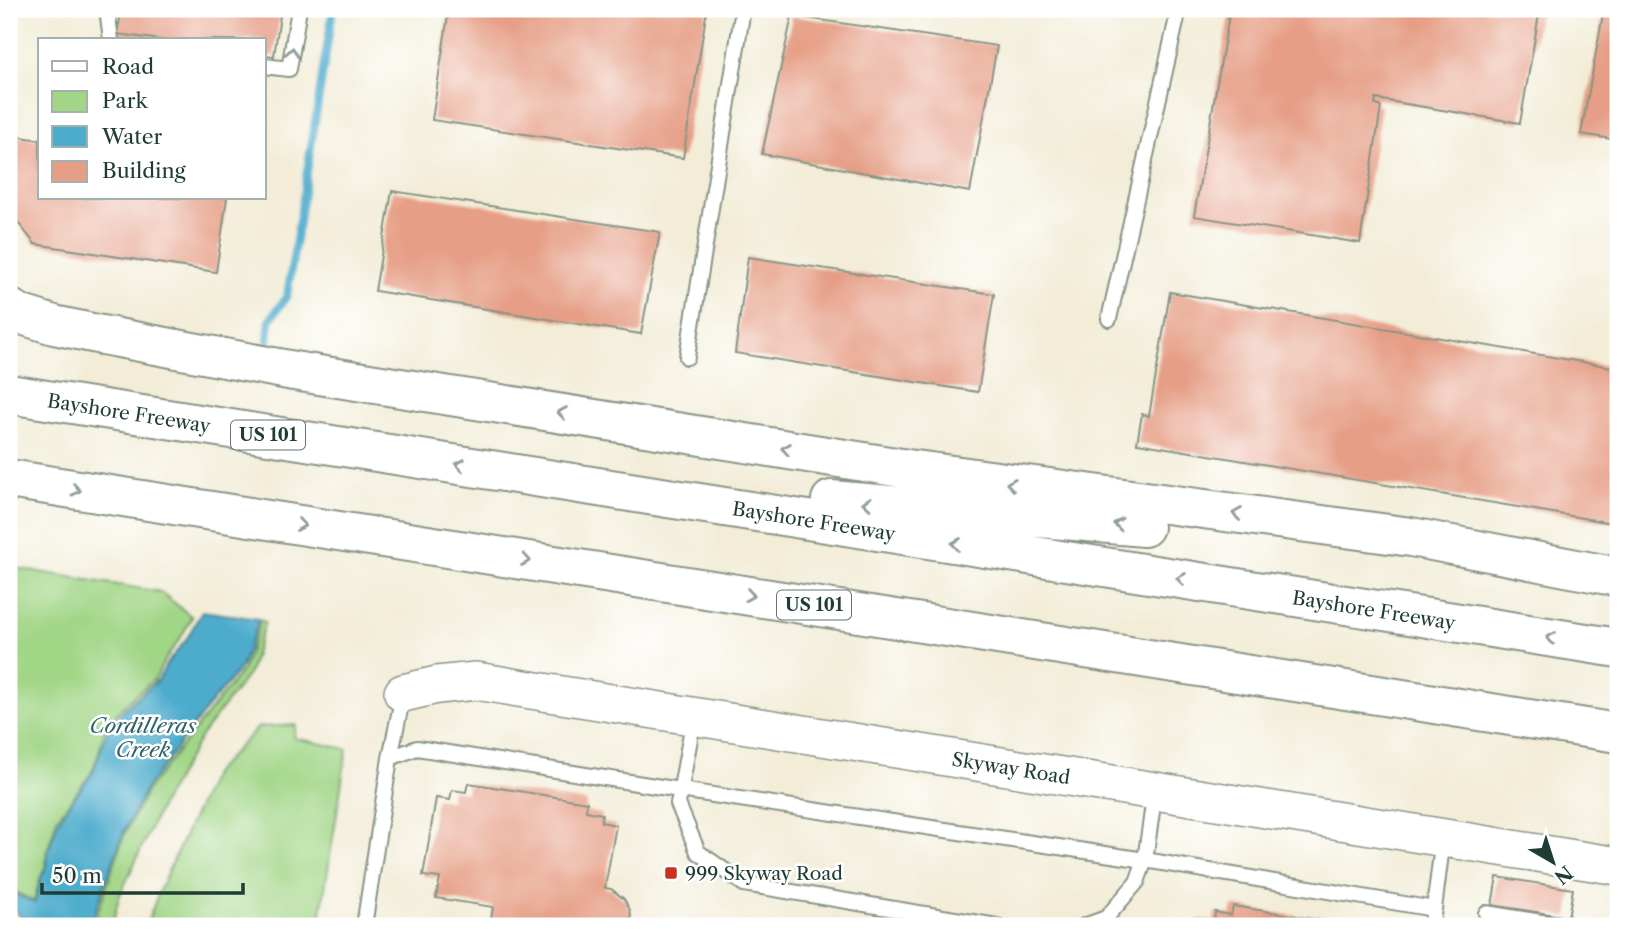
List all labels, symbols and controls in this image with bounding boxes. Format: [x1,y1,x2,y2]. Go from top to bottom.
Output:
legend [38,38,266,200]
one-way arrow [284,46,299,58]
text: Road [102,54,154,79]
text: Park [102,88,148,113]
text: Water [101,124,162,149]
text: Building [102,158,187,183]
street label: Bayshore Freeway [46,389,212,438]
one-way arrow [556,406,568,421]
road number: US 101 [231,421,305,450]
one-way arrow [780,442,792,457]
one-way arrow [454,458,466,473]
one-way arrow [1005,476,1017,491]
one-way arrow [70,482,82,497]
one-way arrow [861,496,872,511]
street label: Bayshore Freeway [731,497,897,546]
one-way arrow [1231,506,1243,521]
one-way arrow [295,517,307,532]
one-way arrow [1112,517,1124,532]
one-way arrow [950,537,962,552]
one-way arrow [520,552,532,567]
one-way arrow [1175,572,1187,587]
street label: Bayshore Freeway [1291,586,1457,635]
one-way arrow [745,588,756,603]
road number: US 101 [777,590,851,620]
one-way arrow [1545,631,1557,646]
water label: Cordilleras Creek [89,713,197,762]
street label: Skyway Road [950,748,1072,789]
north arrow [1518,827,1588,897]
scale bar [42,851,243,895]
text: N [1550,861,1577,889]
place label: 999 Skyway Road [685,862,843,885]
text: 50 m [52,863,102,888]
marker: 999 Skyway Road [663,865,679,881]

